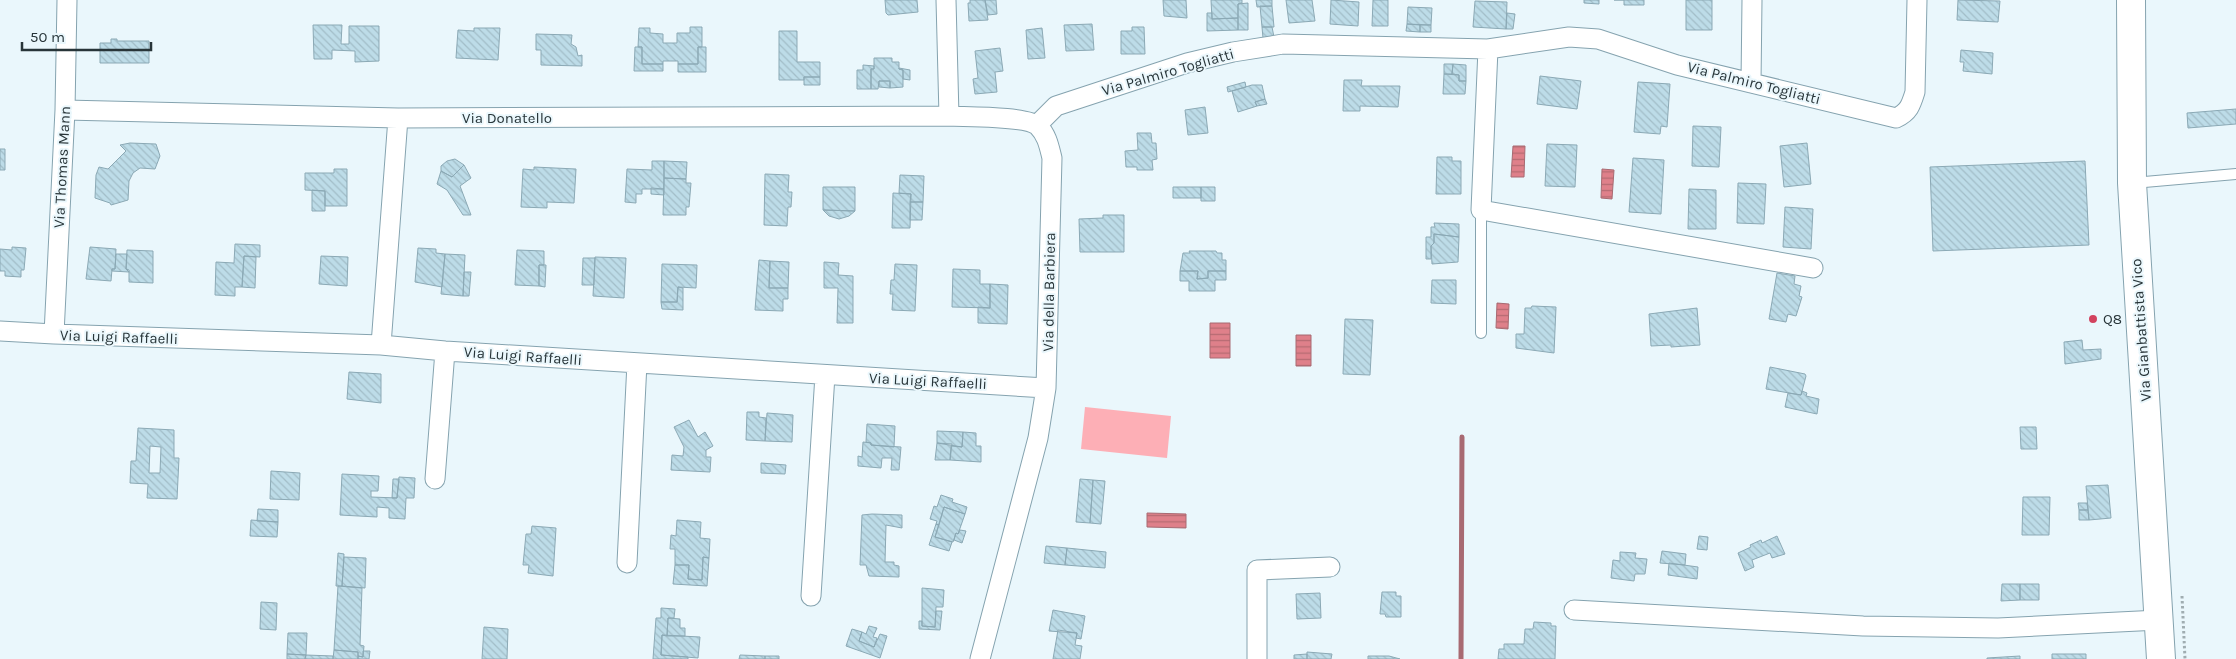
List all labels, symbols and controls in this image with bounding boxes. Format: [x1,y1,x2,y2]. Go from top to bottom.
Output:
scale bar [22,20,151,52]
text: 50 m [30,28,65,46]
street label: Via Palmiro Togliatti [1100,44,1236,100]
street label: Via Palmiro Togliatti [1685,58,1823,108]
street label: Via Thomas Mann [50,105,74,229]
street label: Via Donatello [462,109,552,127]
street label: Via della Barbiera [1039,232,1059,352]
street label: Via Gianbattista Vico [2127,258,2155,402]
place label: Q8 [2103,310,2122,328]
marker: Q8 [2087,313,2099,325]
street label: Via Luigi Raffaelli [60,326,178,348]
street label: Via Luigi Raffaelli [463,343,583,369]
street label: Via Luigi Raffaelli [868,369,988,393]

